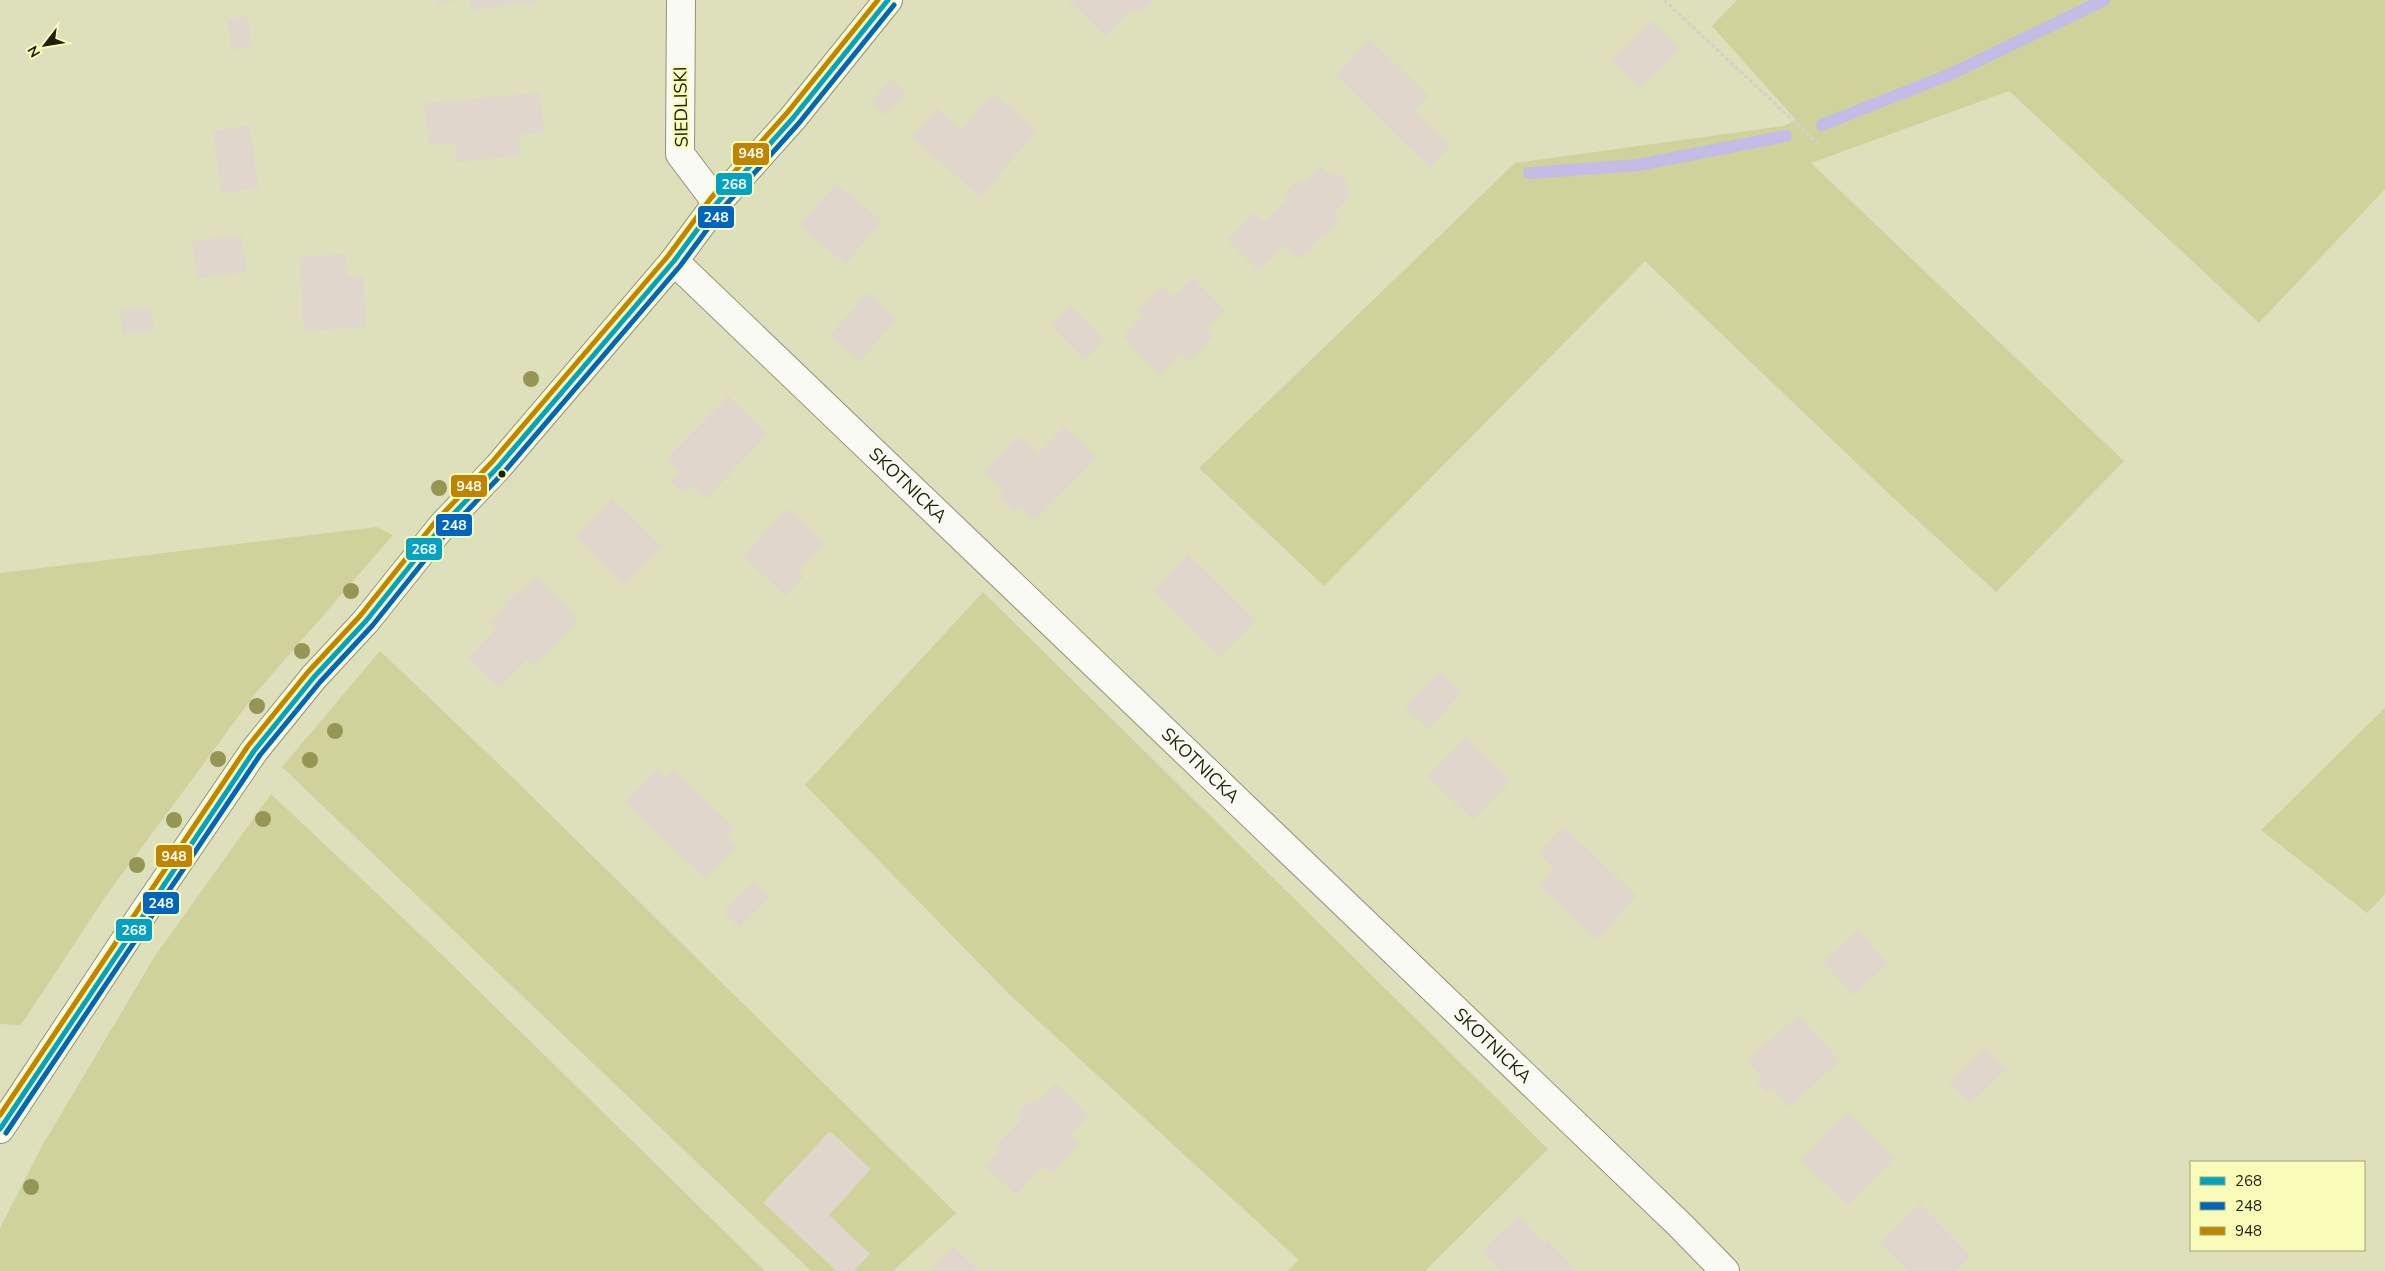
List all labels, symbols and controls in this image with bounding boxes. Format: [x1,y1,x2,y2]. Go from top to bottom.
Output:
north arrow [20,20,70,70]
text: N [23,42,45,61]
street label: SIEDLISKI [668,66,694,148]
line badge: 948 [732,142,770,166]
text: 948 [738,144,764,163]
line badge: 268 [715,172,753,196]
text: 268 [721,175,747,194]
line badge: 248 [697,205,735,229]
text: 248 [703,208,729,227]
street label: SKOTNICKA [864,442,952,528]
unlabelled marker [497,469,507,479]
line badge: 948 [450,474,488,498]
text: 948 [456,477,482,496]
line badge: 248 [435,513,473,537]
text: 248 [441,516,467,535]
line badge: 268 [405,537,443,561]
text: 268 [411,540,437,559]
street label: SKOTNICKA [1156,722,1245,809]
line badge: 948 [155,844,193,868]
text: 948 [161,847,187,866]
line badge: 248 [142,891,180,915]
text: 248 [148,894,174,913]
line badge: 268 [115,918,153,942]
text: 268 [121,921,147,940]
street label: SKOTNICKA [1449,1002,1537,1089]
legend [2190,1161,2365,1251]
text: 268 [2235,1171,2262,1191]
text: 248 [2235,1196,2262,1216]
text: 948 [2235,1221,2262,1241]

